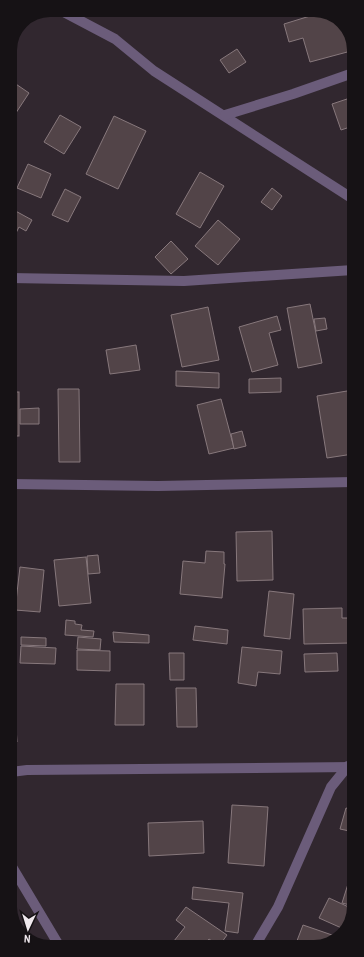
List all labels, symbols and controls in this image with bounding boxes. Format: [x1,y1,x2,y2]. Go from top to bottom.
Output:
north arrow [8,909,48,949]
text: N [24,932,31,946]

